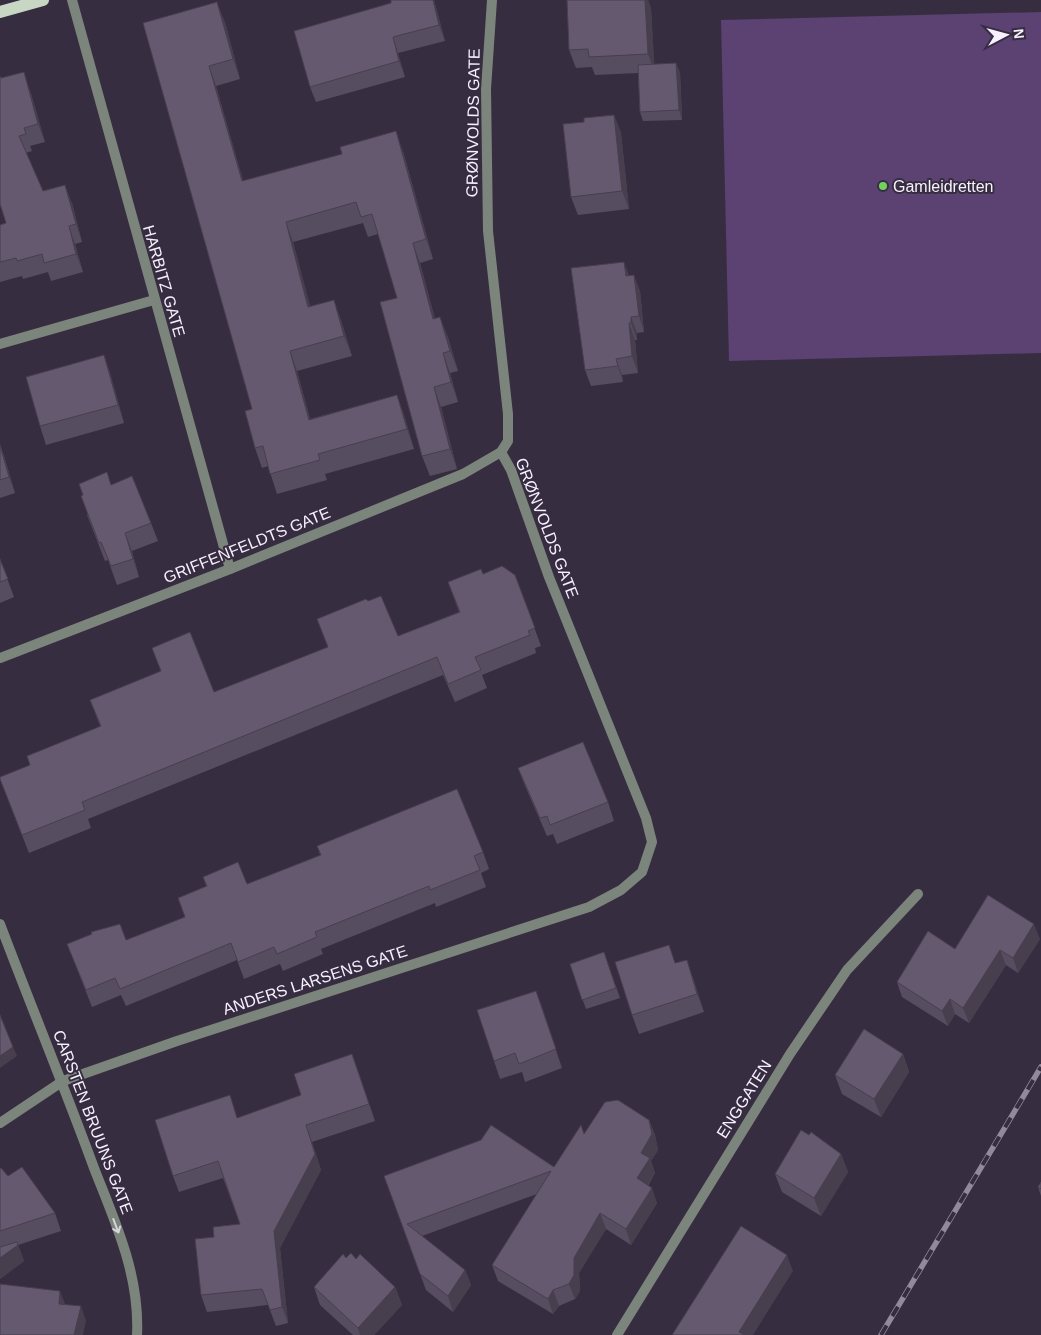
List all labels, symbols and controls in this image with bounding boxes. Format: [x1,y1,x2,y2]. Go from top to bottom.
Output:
north arrow [981,10,1031,60]
text: N [1010,28,1027,40]
street label: GRØNVOLDS GATE [463,48,483,198]
place label: Gamleidretten [893,178,994,195]
marker: Gamleidretten [877,180,889,192]
street label: HARBITZ GATE [140,223,188,339]
street label: GRØNVOLDS GATE [512,455,582,601]
street label: GRIFFENFELDTS GATE [161,504,333,586]
street label: ANDERS LARSENS GATE [221,942,409,1018]
street label: CARSTEN BRUUNS GATE [50,1028,136,1216]
street label: ENGGATEN [713,1057,775,1141]
one-way arrow [112,1217,121,1233]

